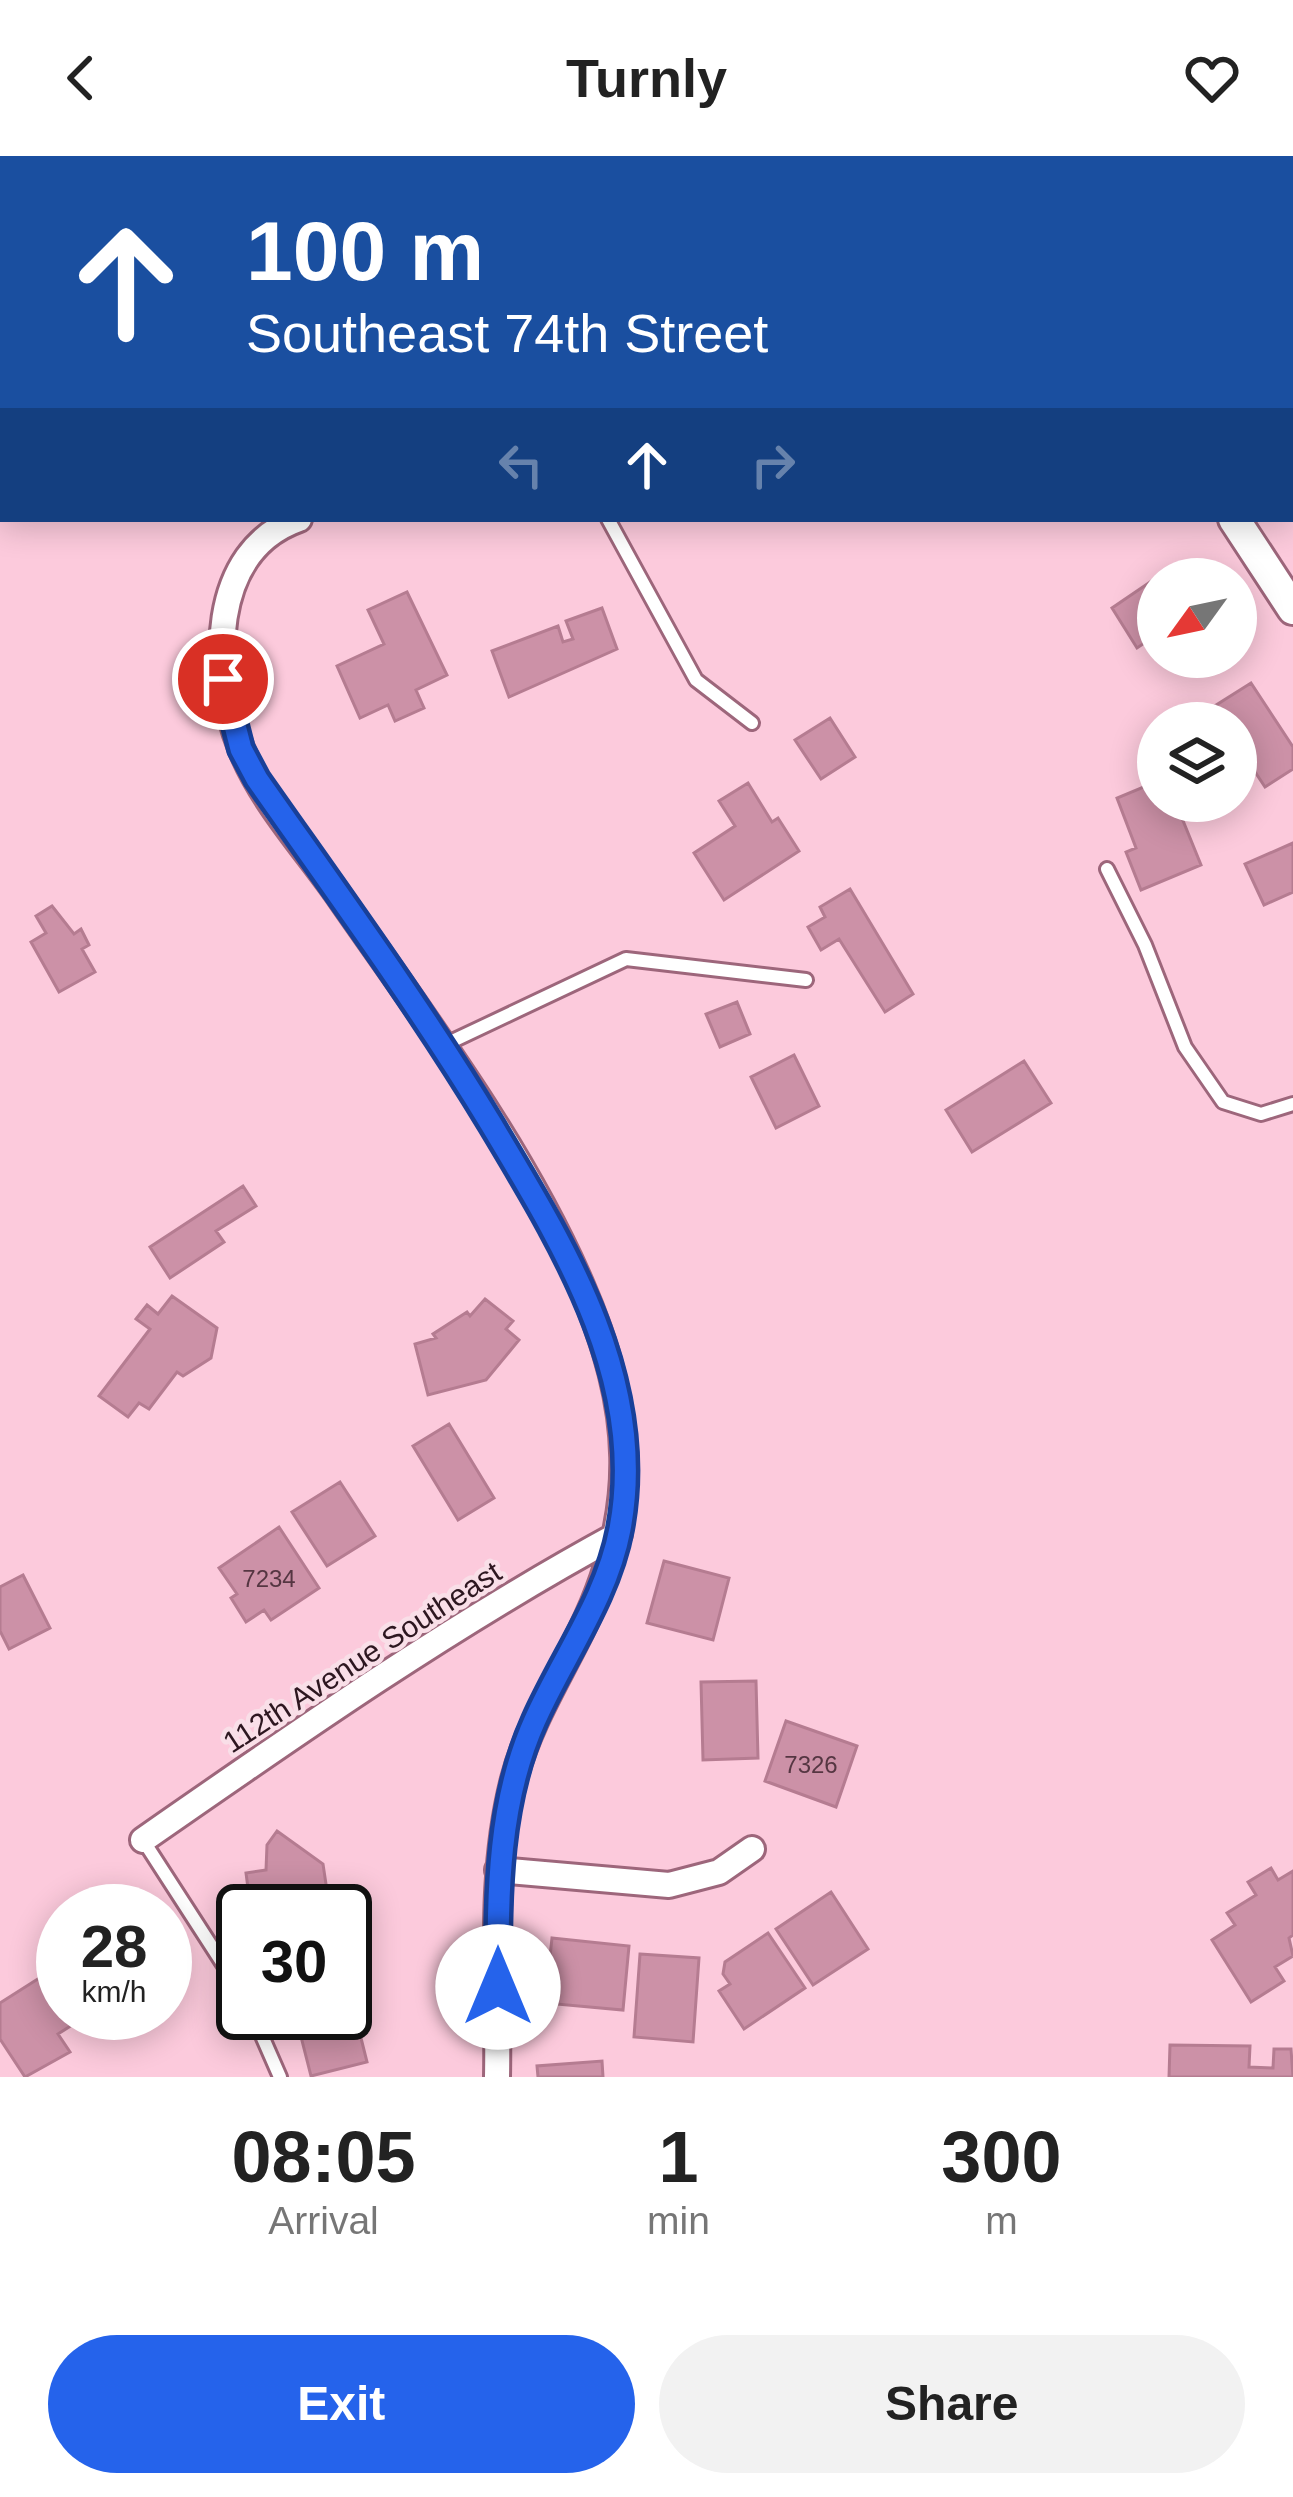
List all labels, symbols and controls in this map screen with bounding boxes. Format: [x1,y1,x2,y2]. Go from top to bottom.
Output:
icon: back [48,45,114,111]
icon: heart [1179,45,1245,111]
text: Turnly [566,48,727,108]
icon: ahead [48,204,204,360]
text: 100 m [246,204,484,298]
text: Southeast 74th Street [246,303,768,363]
icon: left [488,432,554,498]
icon: ahead [614,432,680,498]
icon: right [740,432,806,498]
north arrow [1137,558,1257,678]
map controls [1137,558,1257,822]
pin [172,628,274,730]
icon: arrive [190,646,256,712]
button: layers [1137,702,1257,822]
street label: 112th Avenue Southeast [217,1555,507,1759]
house number: 7234 [242,1565,296,1592]
house number: 7326 [784,1751,838,1778]
speed limit sign: 30 [216,1884,372,2040]
text: 28 [81,1913,147,1980]
position arrow [435,1924,561,2050]
text: km/h [81,1975,147,2008]
text: 08:05 [231,2117,416,2197]
text: 1 [658,2117,699,2197]
text: 300 [941,2117,1062,2197]
text: Arrival [268,2199,379,2242]
text: min [647,2199,710,2242]
text: m [985,2199,1018,2242]
button: Exit [48,2335,635,2473]
button: Share [659,2335,1245,2473]

